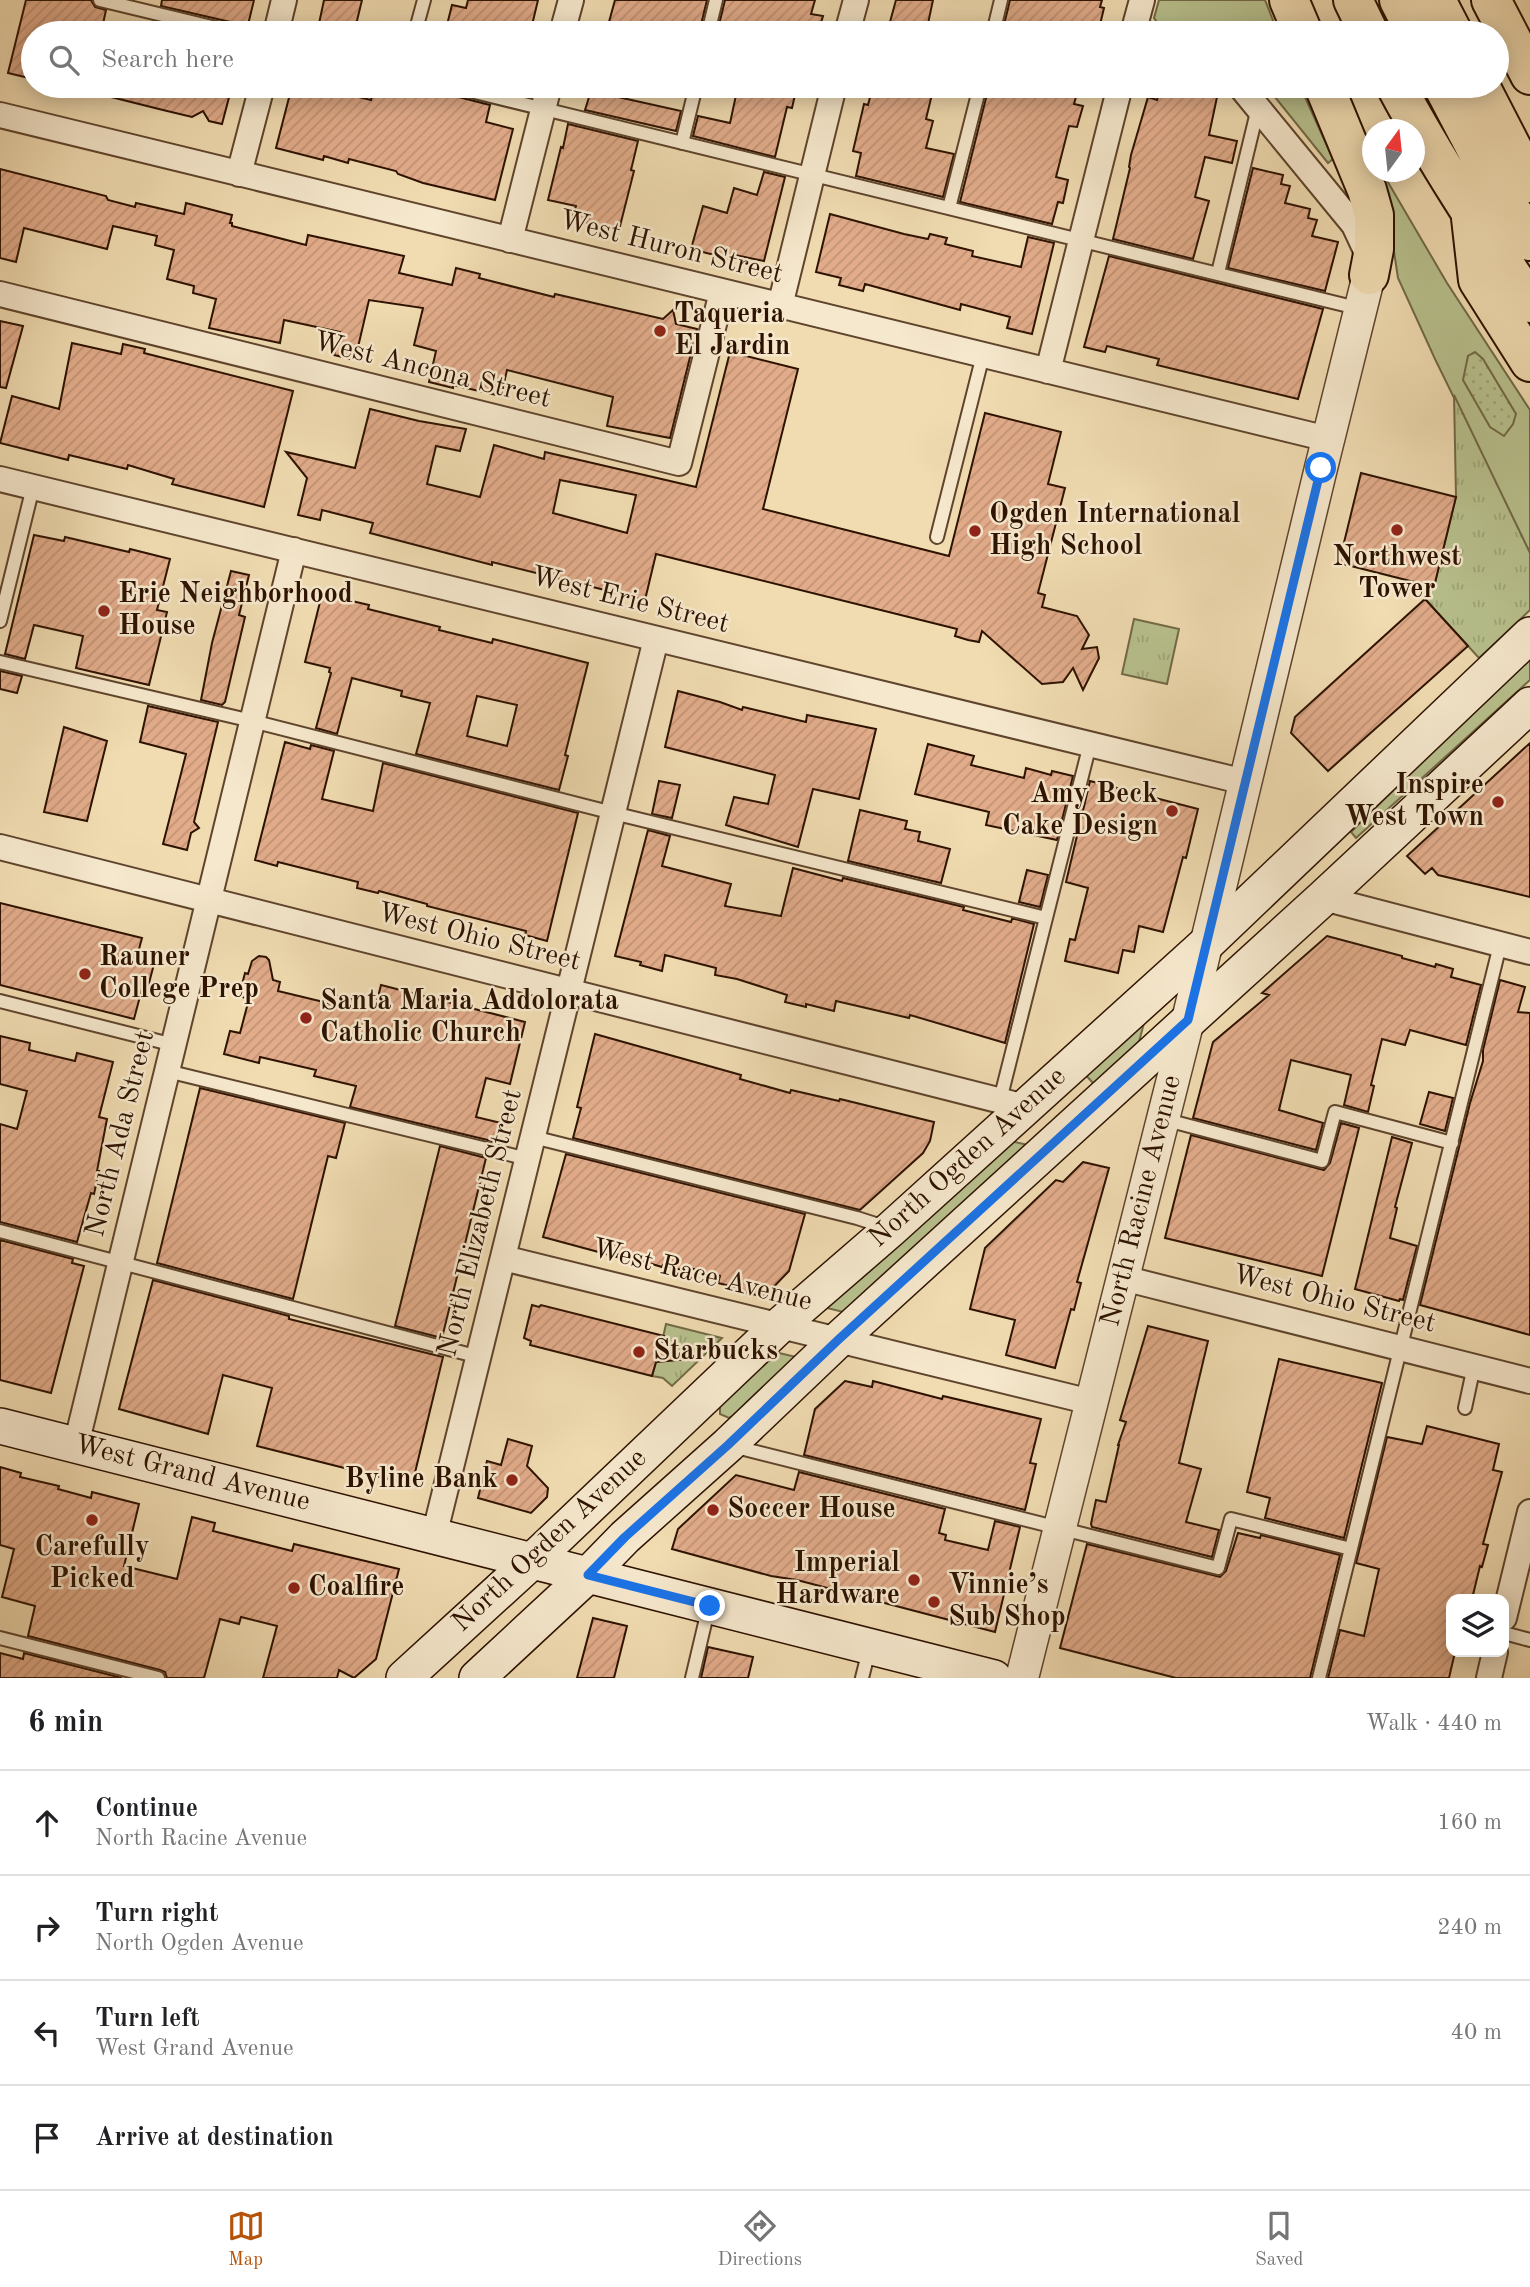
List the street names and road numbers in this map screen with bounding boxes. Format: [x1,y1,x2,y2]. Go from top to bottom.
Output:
street label: West Huron Street [556,207,786,289]
street label: West Ancona Street [310,328,554,414]
street label: West Erie Street [528,563,732,639]
street label: West Ohio Street [375,899,583,977]
street label: North Ada Street [82,1028,160,1240]
street label: North Ogden Avenue [864,1063,1072,1253]
street label: North Racine Avenue [1097,1072,1187,1330]
street label: North Elizabeth Street [434,1086,528,1360]
street label: West Race Avenue [589,1235,815,1317]
street label: West Ohio Street [1230,1261,1438,1339]
street label: West Grand Avenue [71,1431,313,1517]
street label: North Ogden Avenue [448,1444,652,1638]

